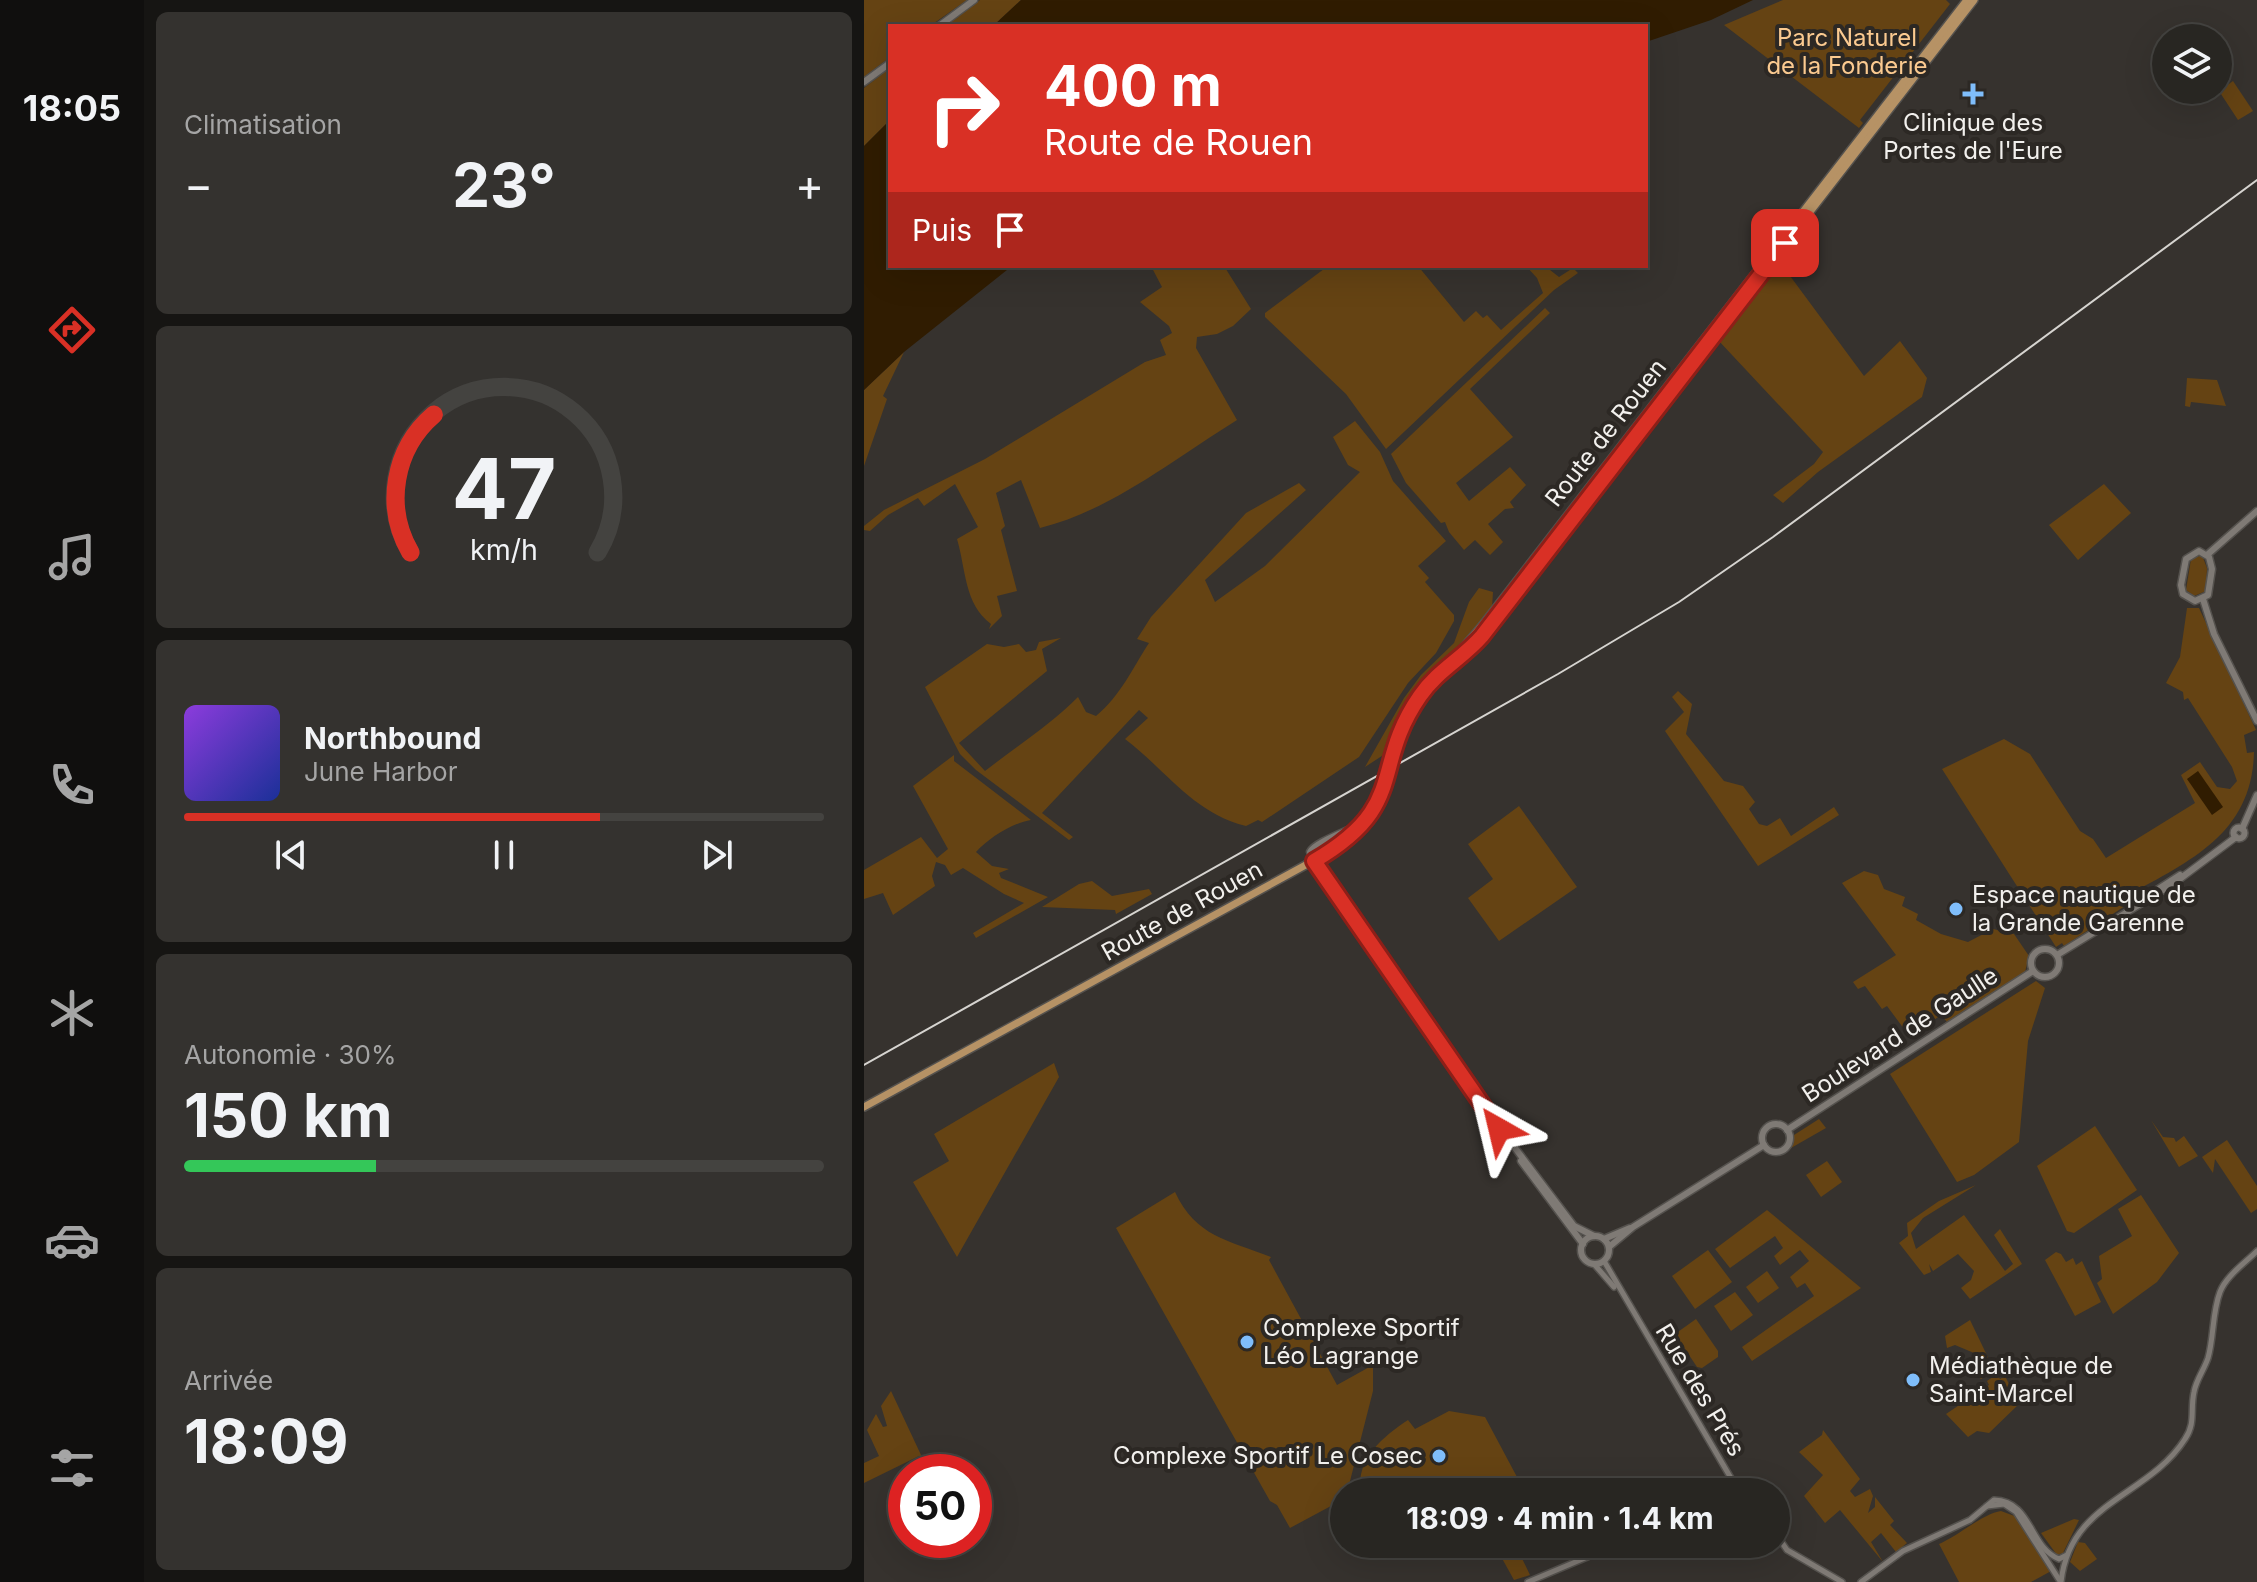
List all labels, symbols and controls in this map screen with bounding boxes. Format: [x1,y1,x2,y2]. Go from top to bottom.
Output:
park label: Parc Naturel de la Fonderie [1766,23,1928,80]
map controls [2152,24,2232,104]
button: layers [2152,24,2232,104]
text: 400 m [1044,52,1222,120]
icon: right [912,56,1016,160]
marker: Clinique des Portes de l'Eure [1962,83,1984,105]
text: 18:05 [23,86,121,130]
place label: Clinique des Portes de l'Eure [1883,108,2063,165]
text: Climatisation [184,109,342,140]
text: Route de Rouen [1044,120,1313,164]
text: 23° [452,149,556,221]
text: − [184,158,213,212]
text: + [795,158,824,212]
icon: arrive [988,208,1032,252]
pin [1751,209,1819,277]
text: Puis [912,212,972,248]
icon: arrive [1763,221,1807,265]
icon: directions [44,302,100,358]
street label: Route de Rouen [1539,353,1672,512]
text: 47 [452,438,556,539]
icon: music [44,529,100,585]
text: km/h [470,532,538,567]
text: Northbound [304,720,481,756]
text: June Harbor [304,756,457,787]
icon: phone [44,757,100,813]
icon: previous [269,833,313,877]
icon: pause [482,833,526,877]
icon: next [695,833,739,877]
street label: Route de Rouen [1096,854,1267,967]
place label: Espace nautique de la Grande Garenne [1972,880,2196,937]
marker: Espace nautique de la Grande Garenne [1947,900,1965,918]
street label: Boulevard de Gaulle [1797,961,2003,1109]
icon: climate [44,985,100,1041]
text: Autonomie · 30% [184,1039,396,1070]
text: 150 km [184,1079,392,1151]
position arrow [1457,1087,1541,1171]
icon: car [44,1212,100,1268]
place label: Complexe Sportif Léo Lagrange [1263,1313,1460,1370]
street label: Rue des Prés [1650,1318,1751,1461]
marker: Complexe Sportif Léo Lagrange [1238,1333,1256,1351]
place label: Médiathèque de Saint-Marcel [1929,1351,2113,1408]
text: Arrivée [184,1365,273,1396]
marker: Médiathèque de Saint-Marcel [1904,1371,1922,1389]
text: 18:09 [184,1405,348,1477]
icon: filters [44,1440,100,1496]
place label: Complexe Sportif Le Cosec [1113,1441,1423,1470]
marker: Complexe Sportif Le Cosec [1430,1447,1448,1465]
speed limit sign: 50 [888,1454,992,1558]
text: 18:09 · 4 min · 1.4 km [1406,1500,1714,1536]

